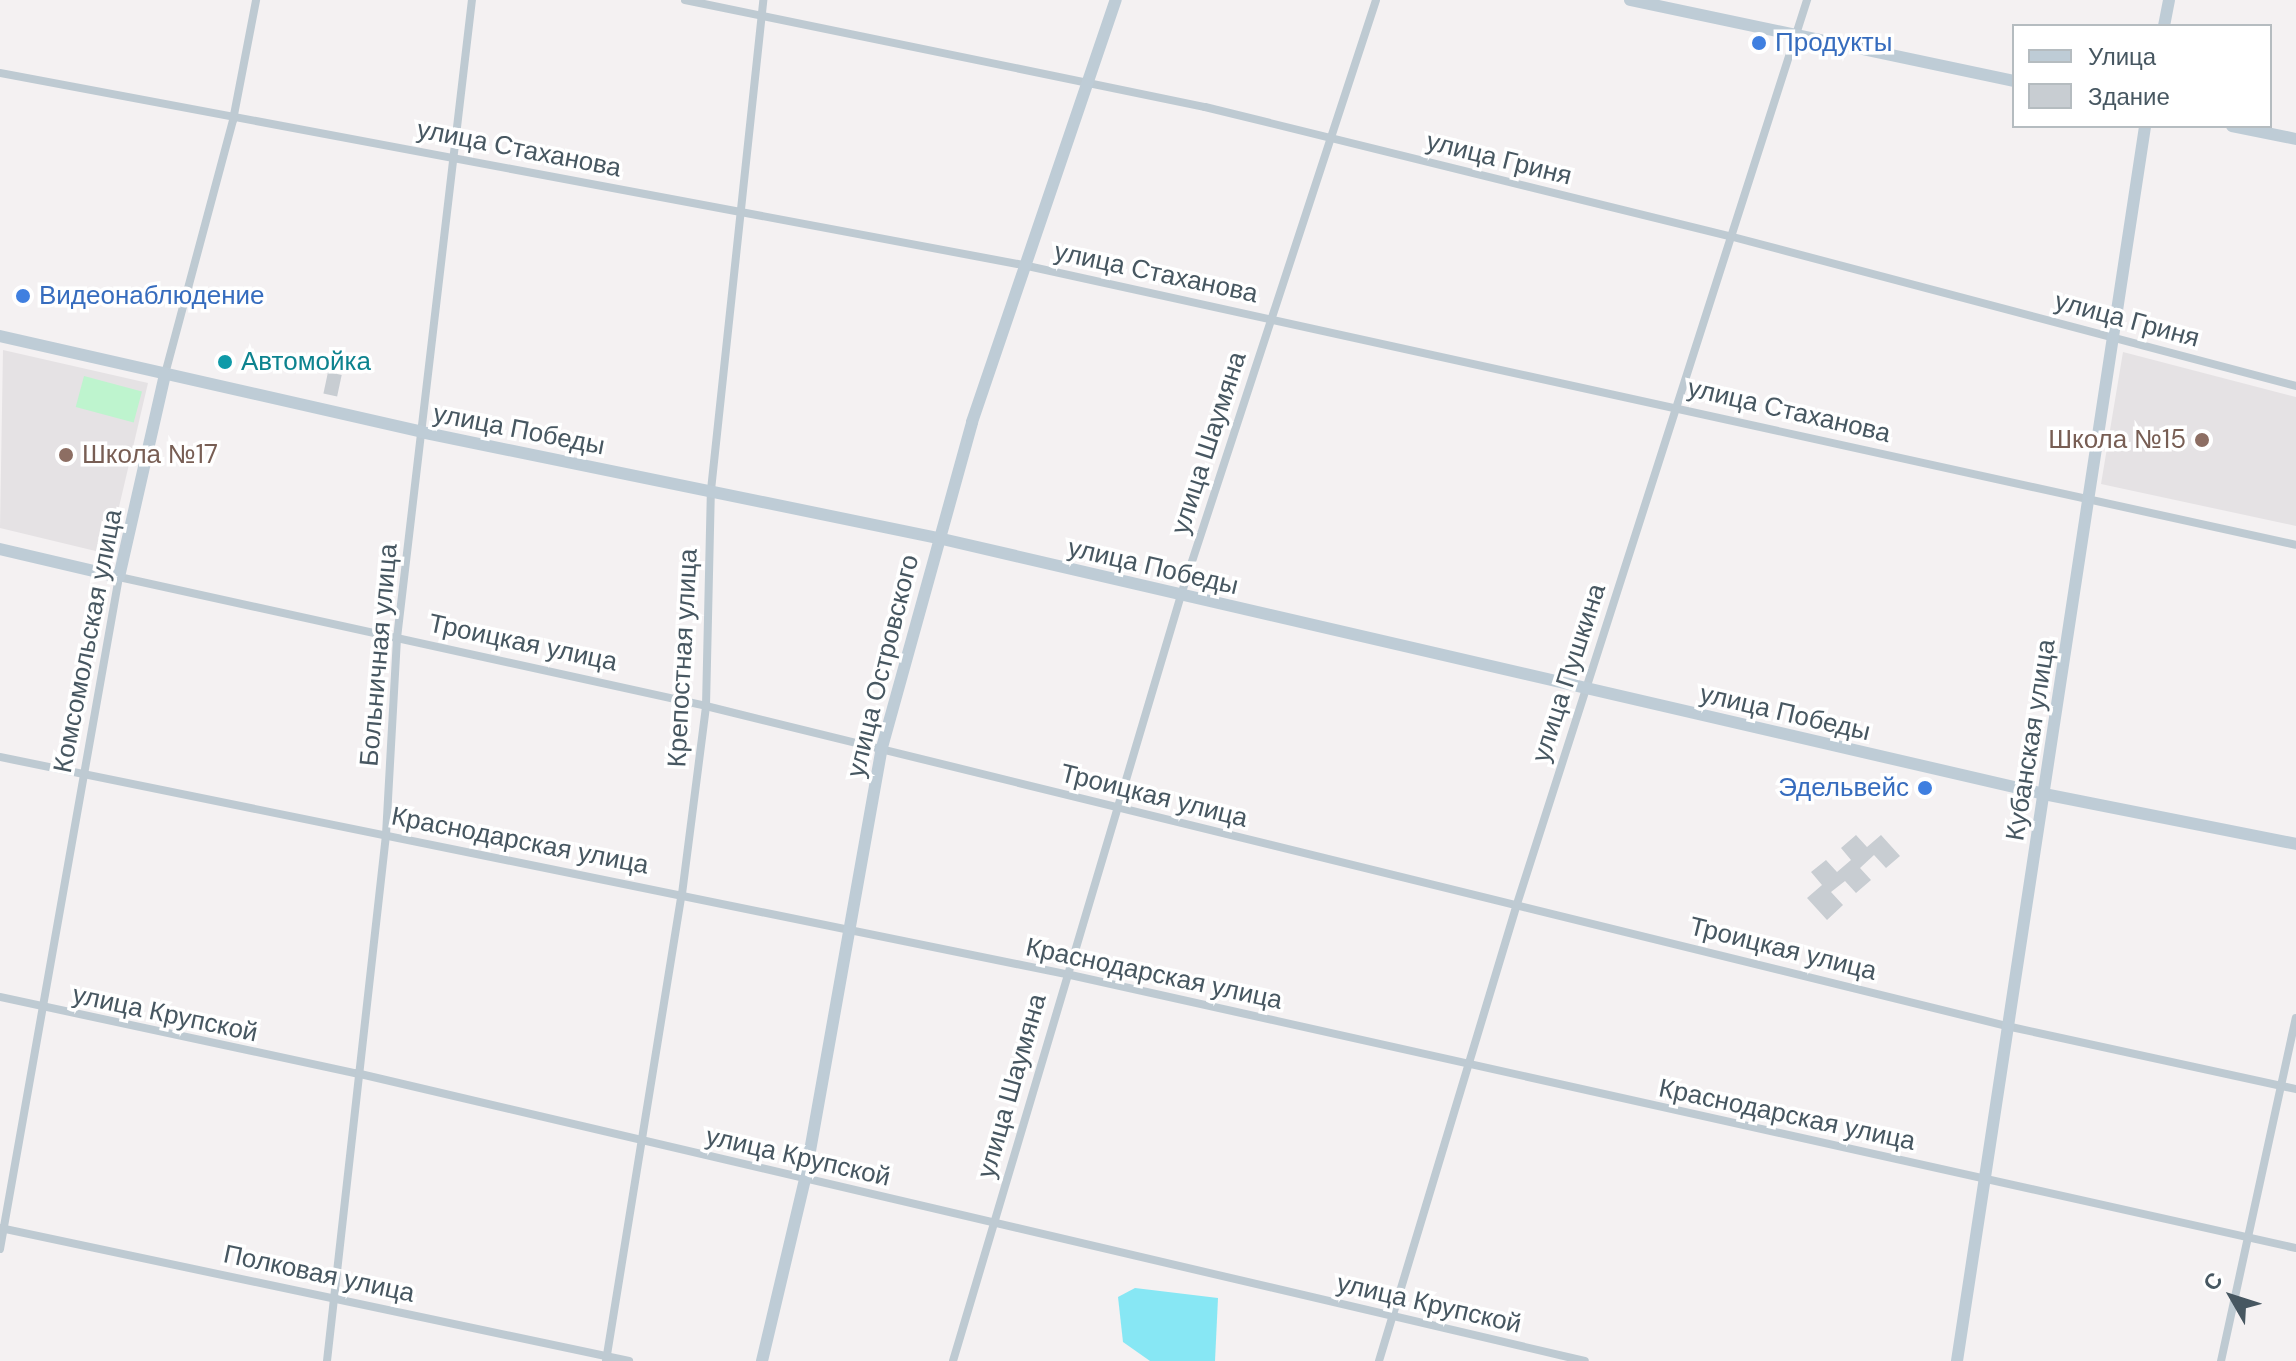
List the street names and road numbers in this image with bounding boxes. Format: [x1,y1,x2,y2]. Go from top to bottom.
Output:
street label: улица Стаханова [414,114,624,184]
street label: улица Гриня [1423,126,1575,192]
street label: улица Стаханова [1051,236,1261,310]
street label: улица Гриня [2051,286,2203,354]
street label: улица Шаумяна [1165,348,1253,538]
street label: улица Стаханова [1685,372,1893,450]
street label: улица Победы [431,398,607,462]
street label: Комсомольская улица [47,507,129,775]
street label: улица Победы [1065,532,1241,602]
street label: Больничная улица [354,542,404,768]
street label: Крепостная улица [662,548,704,768]
street label: улица Островского [840,551,926,781]
street label: улица Пушкина [1525,580,1613,766]
street label: Троицкая улица [426,608,620,678]
street label: Кубанская улица [2000,637,2062,843]
street label: улица Победы [1697,678,1873,748]
street label: Троицкая улица [1057,758,1251,834]
street label: Краснодарская улица [389,801,651,881]
street label: Троицкая улица [1686,911,1880,987]
street label: Краснодарская улица [1023,932,1285,1016]
street label: улица Крупской [70,979,260,1049]
street label: улица Шаумяна [971,990,1053,1182]
street label: Краснодарская улица [1656,1073,1918,1157]
street label: улица Крупской [703,1121,893,1193]
street label: Полковая улица [221,1239,417,1309]
street label: улица Крупской [1334,1268,1524,1340]

